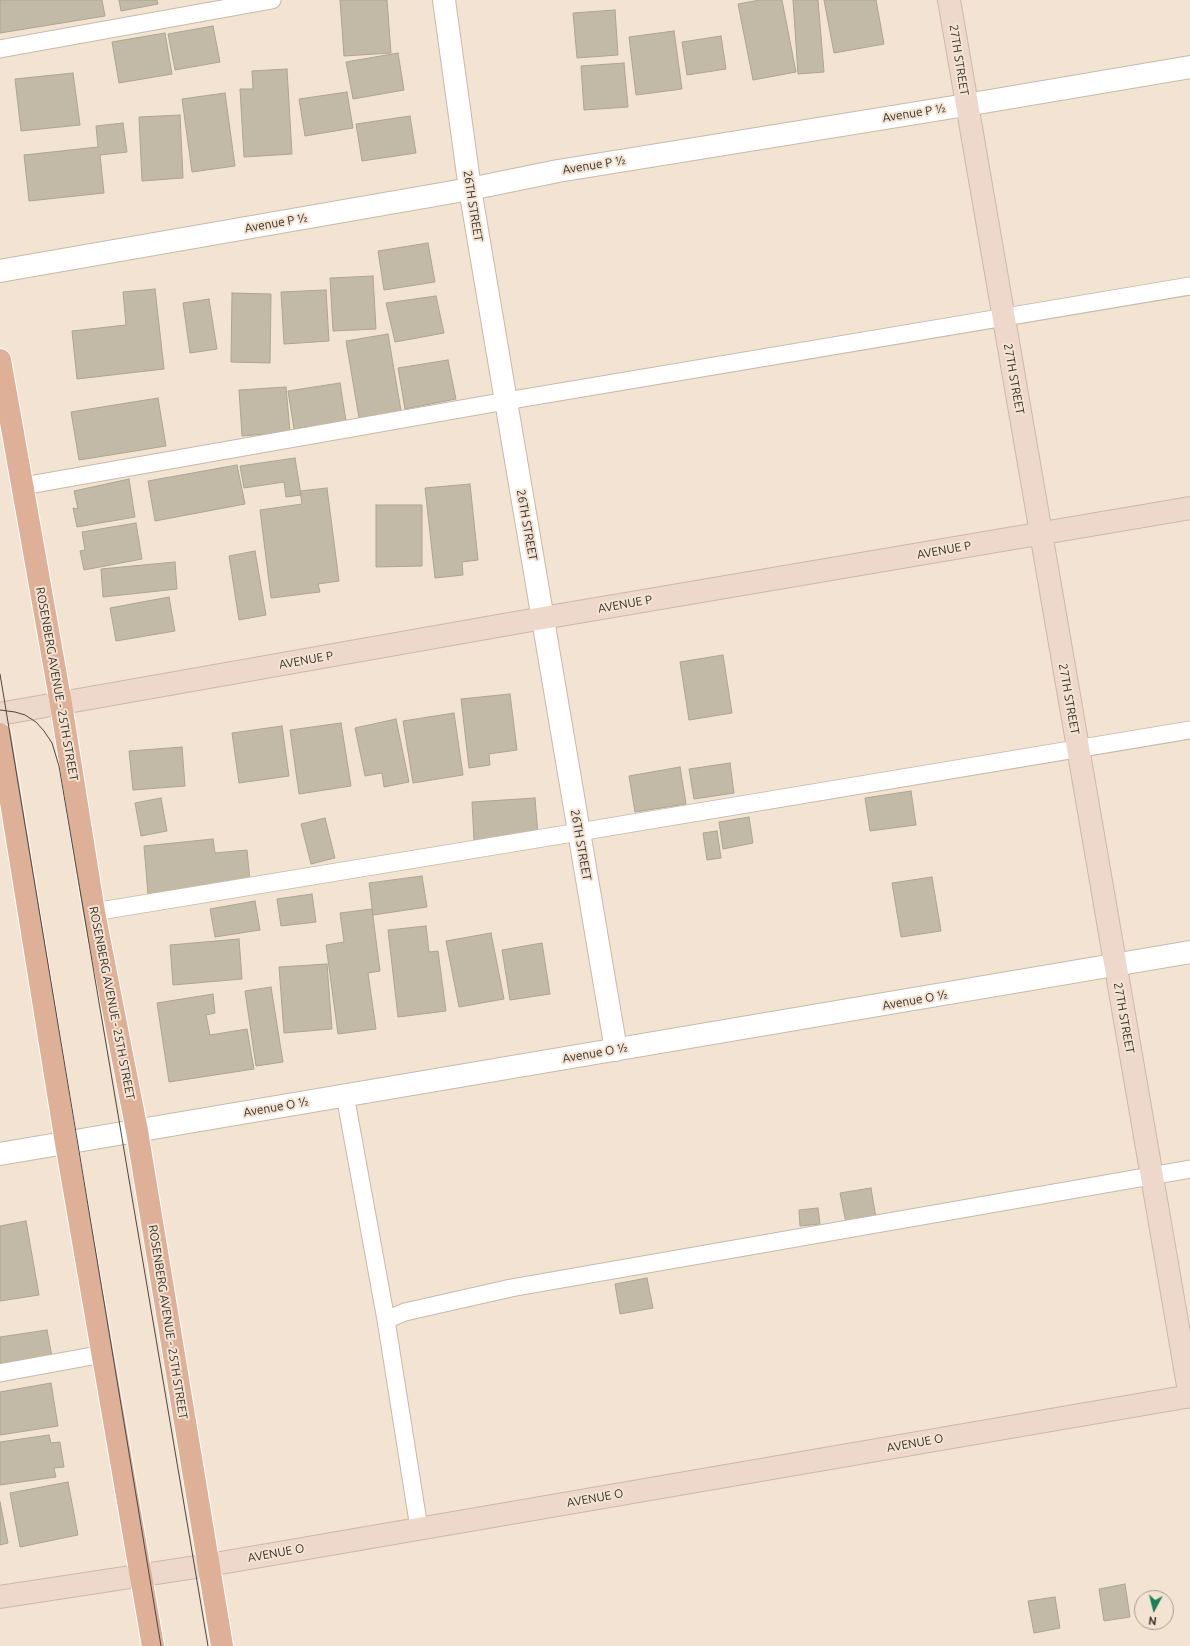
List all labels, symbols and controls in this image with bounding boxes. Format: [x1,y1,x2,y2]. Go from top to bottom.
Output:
street label: 27TH STREET [946,23,972,97]
street label: Avenue P ½ [881,101,947,125]
street label: Avenue P ½ [561,153,627,177]
street label: 26TH STREET [460,169,486,243]
street label: Avenue P ½ [243,210,309,236]
street label: 27TH STREET [1001,342,1027,416]
street label: 26TH STREET [514,488,540,562]
street label: AVENUE P [916,538,972,562]
street label: ROSENBERG AVENUE - 25TH STREET [33,586,81,782]
street label: AVENUE P [597,592,653,616]
street label: AVENUE P [278,648,334,672]
street label: 27TH STREET [1056,662,1082,736]
street label: 26TH STREET [568,808,594,882]
street label: ROSENBERG AVENUE - 25TH STREET [86,905,138,1101]
street label: 27TH STREET [1111,981,1137,1055]
street label: Avenue O ½ [881,987,949,1013]
street label: Avenue O ½ [561,1040,629,1066]
street label: Avenue O ½ [242,1094,310,1120]
street label: ROSENBERG AVENUE - 25TH STREET [146,1224,190,1420]
street label: AVENUE O [886,1431,944,1455]
street label: AVENUE O [566,1486,624,1510]
street label: AVENUE O [247,1541,305,1565]
north arrow [1134,1590,1174,1630]
text: N [1148,1614,1157,1627]

